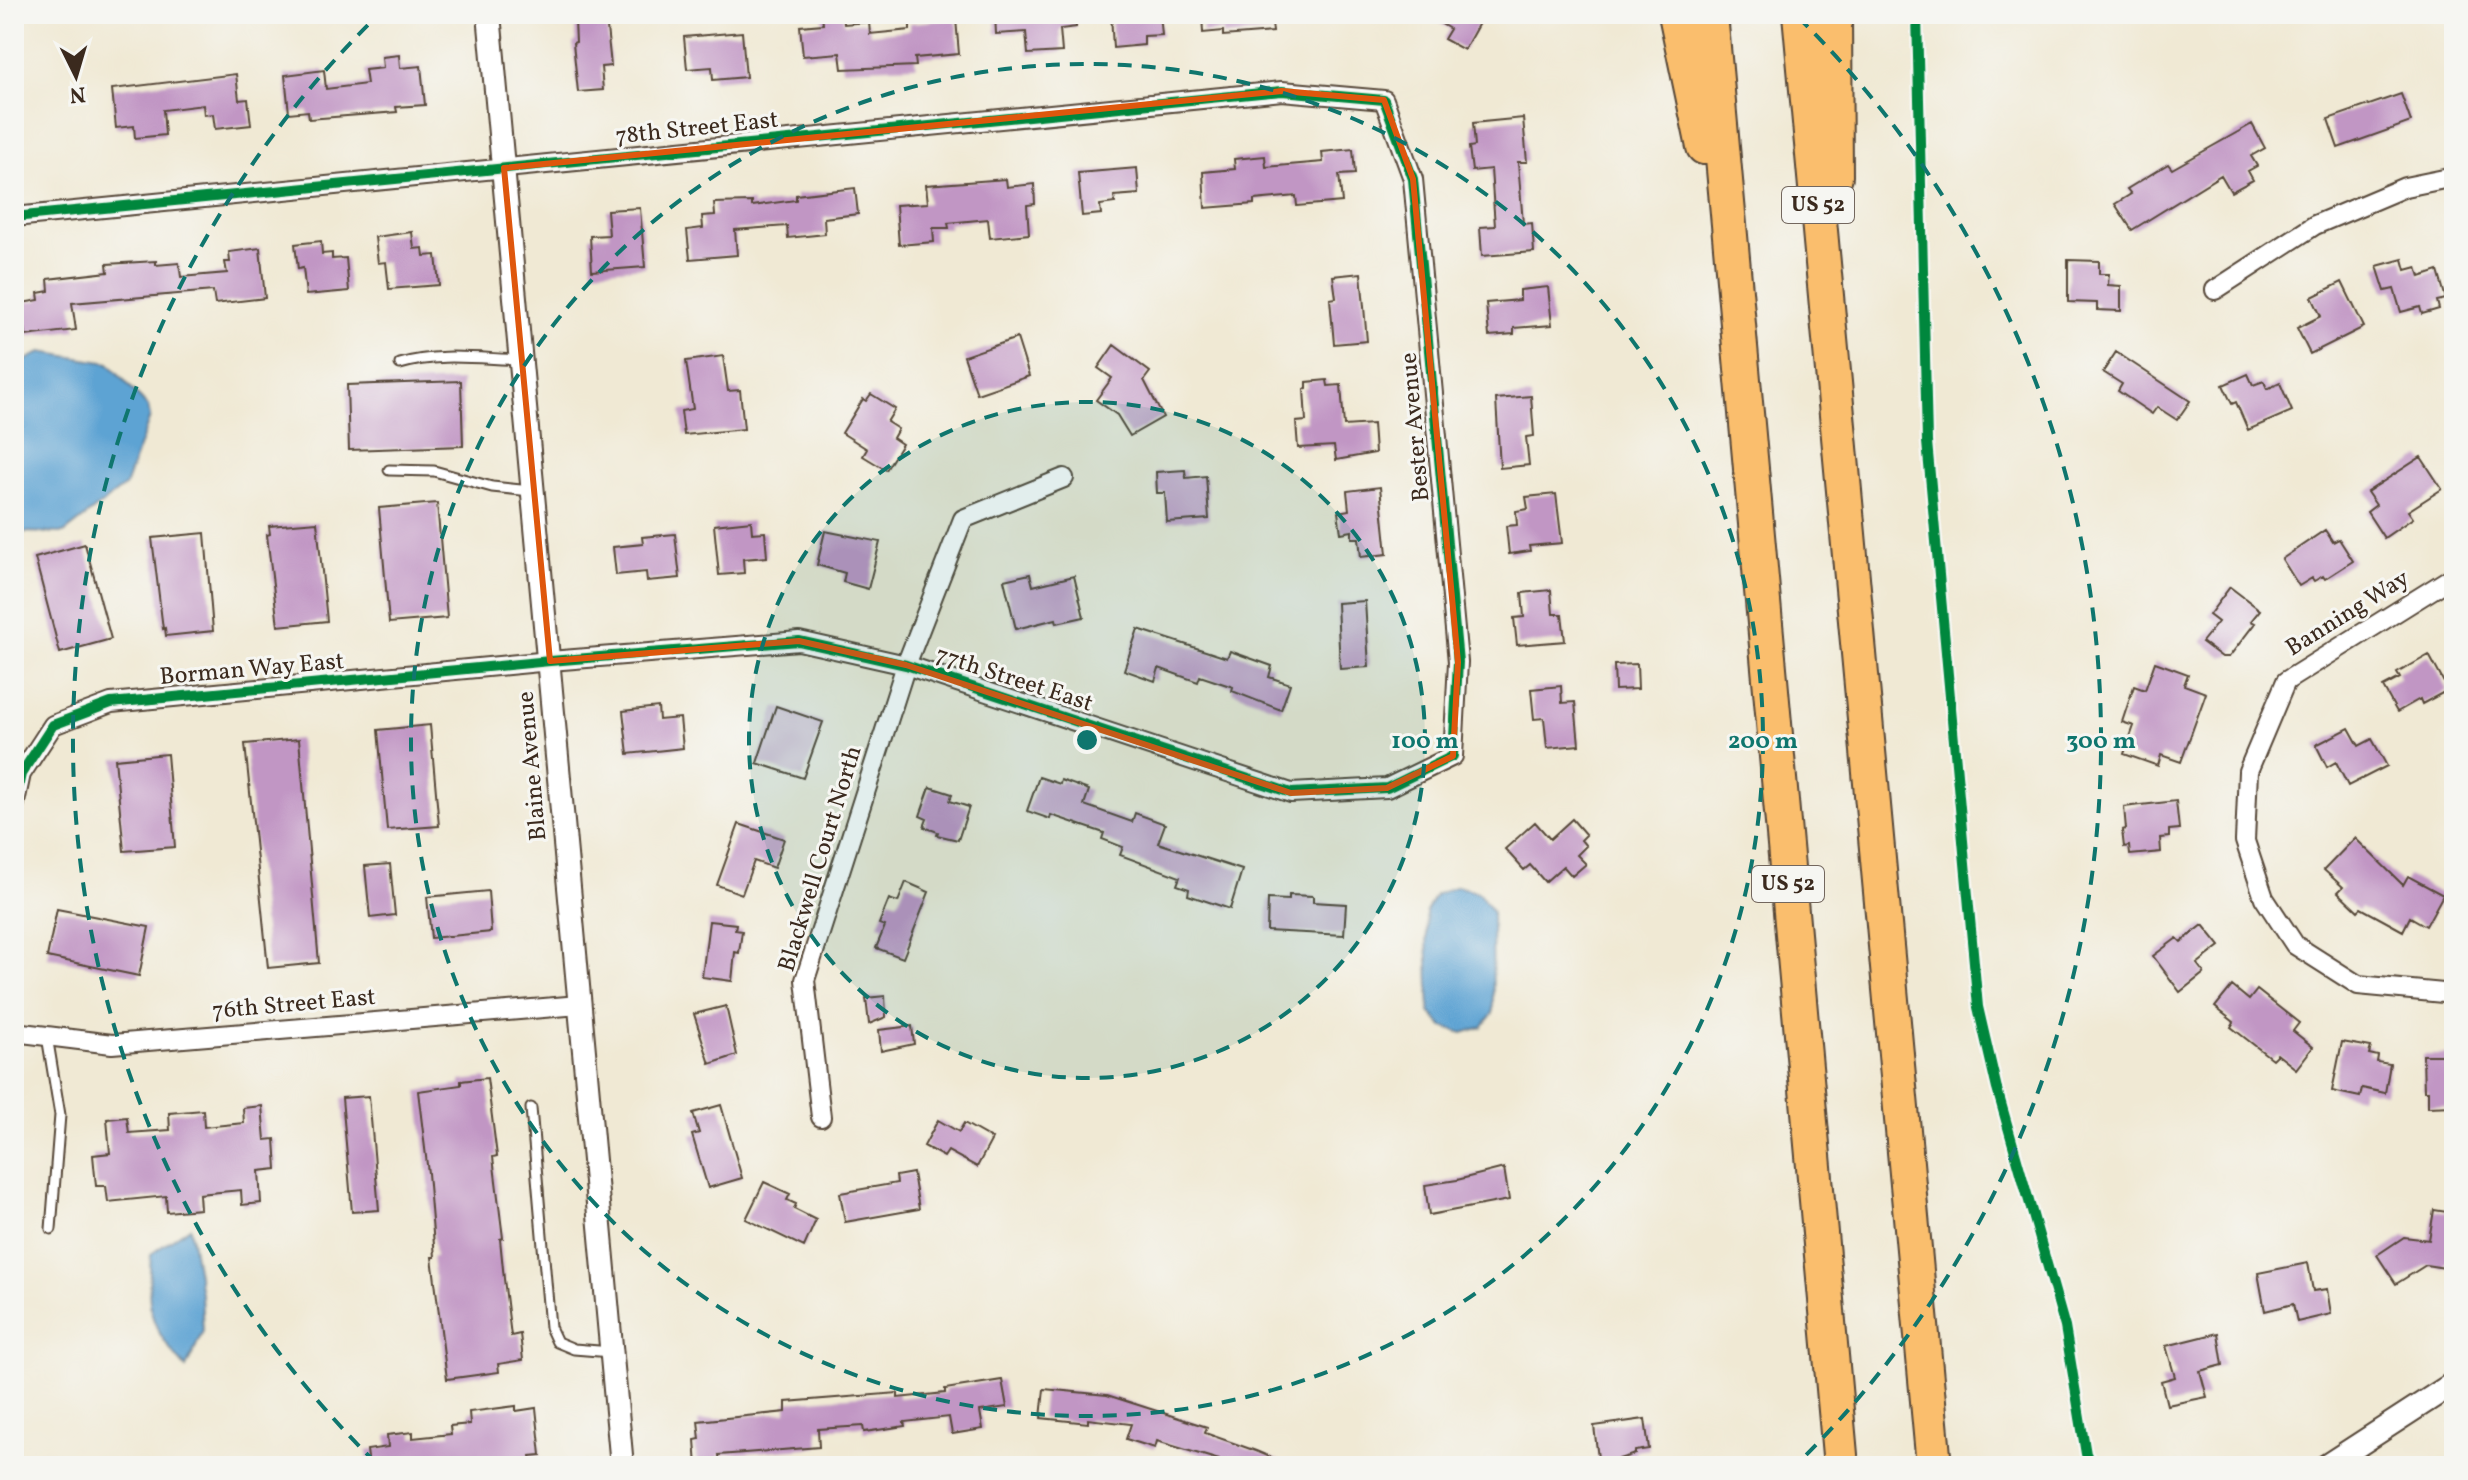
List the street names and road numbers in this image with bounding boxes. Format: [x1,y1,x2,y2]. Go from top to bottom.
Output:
street label: 78th Street East [614,104,780,154]
road number: US 52 [1782,187,1854,223]
street label: Bester Avenue [1393,351,1439,503]
street label: Banning Way [2280,562,2416,666]
street label: 77th Street East [931,639,1097,721]
street label: Borman Way East [158,645,346,695]
street label: Blaine Avenue [510,690,556,842]
street label: Blackwell Court North [770,742,872,976]
road number: US 52 [1752,866,1824,902]
street label: 76th Street East [211,981,377,1029]

